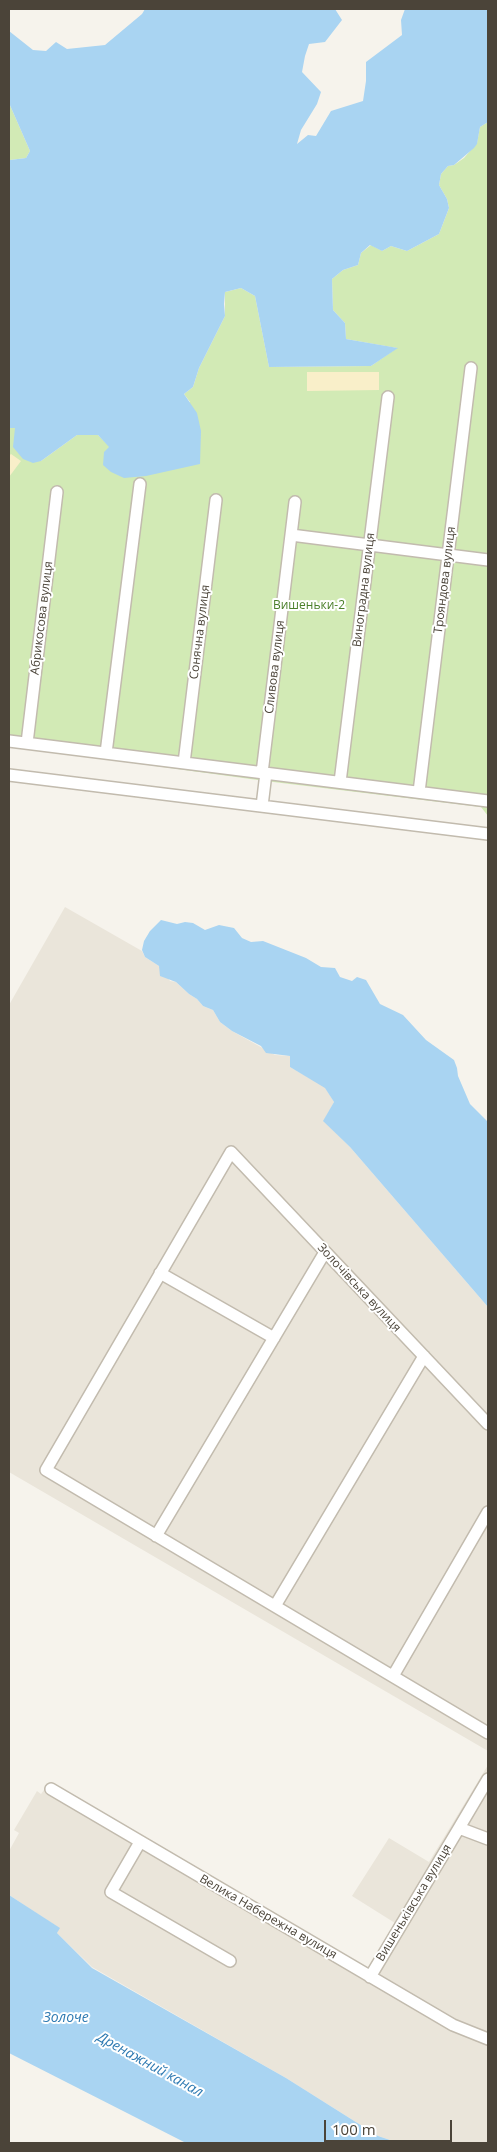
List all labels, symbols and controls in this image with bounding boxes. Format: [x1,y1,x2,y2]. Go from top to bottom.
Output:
street label: Трояндова вулиця [431,526,459,634]
street label: Виноградна вулиця [350,532,378,648]
street label: Абрикосова вулиця [28,560,56,676]
street label: Сонячна вулиця [187,584,213,680]
park label: Вишеньки-2 [273,599,345,613]
street label: Сливова вулиця [262,619,288,715]
street label: Золочівська вулиця [314,1241,404,1335]
street label: Вишеньківська вулиця [373,1842,455,1964]
street label: Велика Набережна вулиця [197,1872,339,1962]
water label: Золоче [43,2010,89,2026]
water label: Дренажний канал [94,2029,206,2101]
scale bar [327,2110,454,2142]
text: 100 m [332,2119,376,2139]

